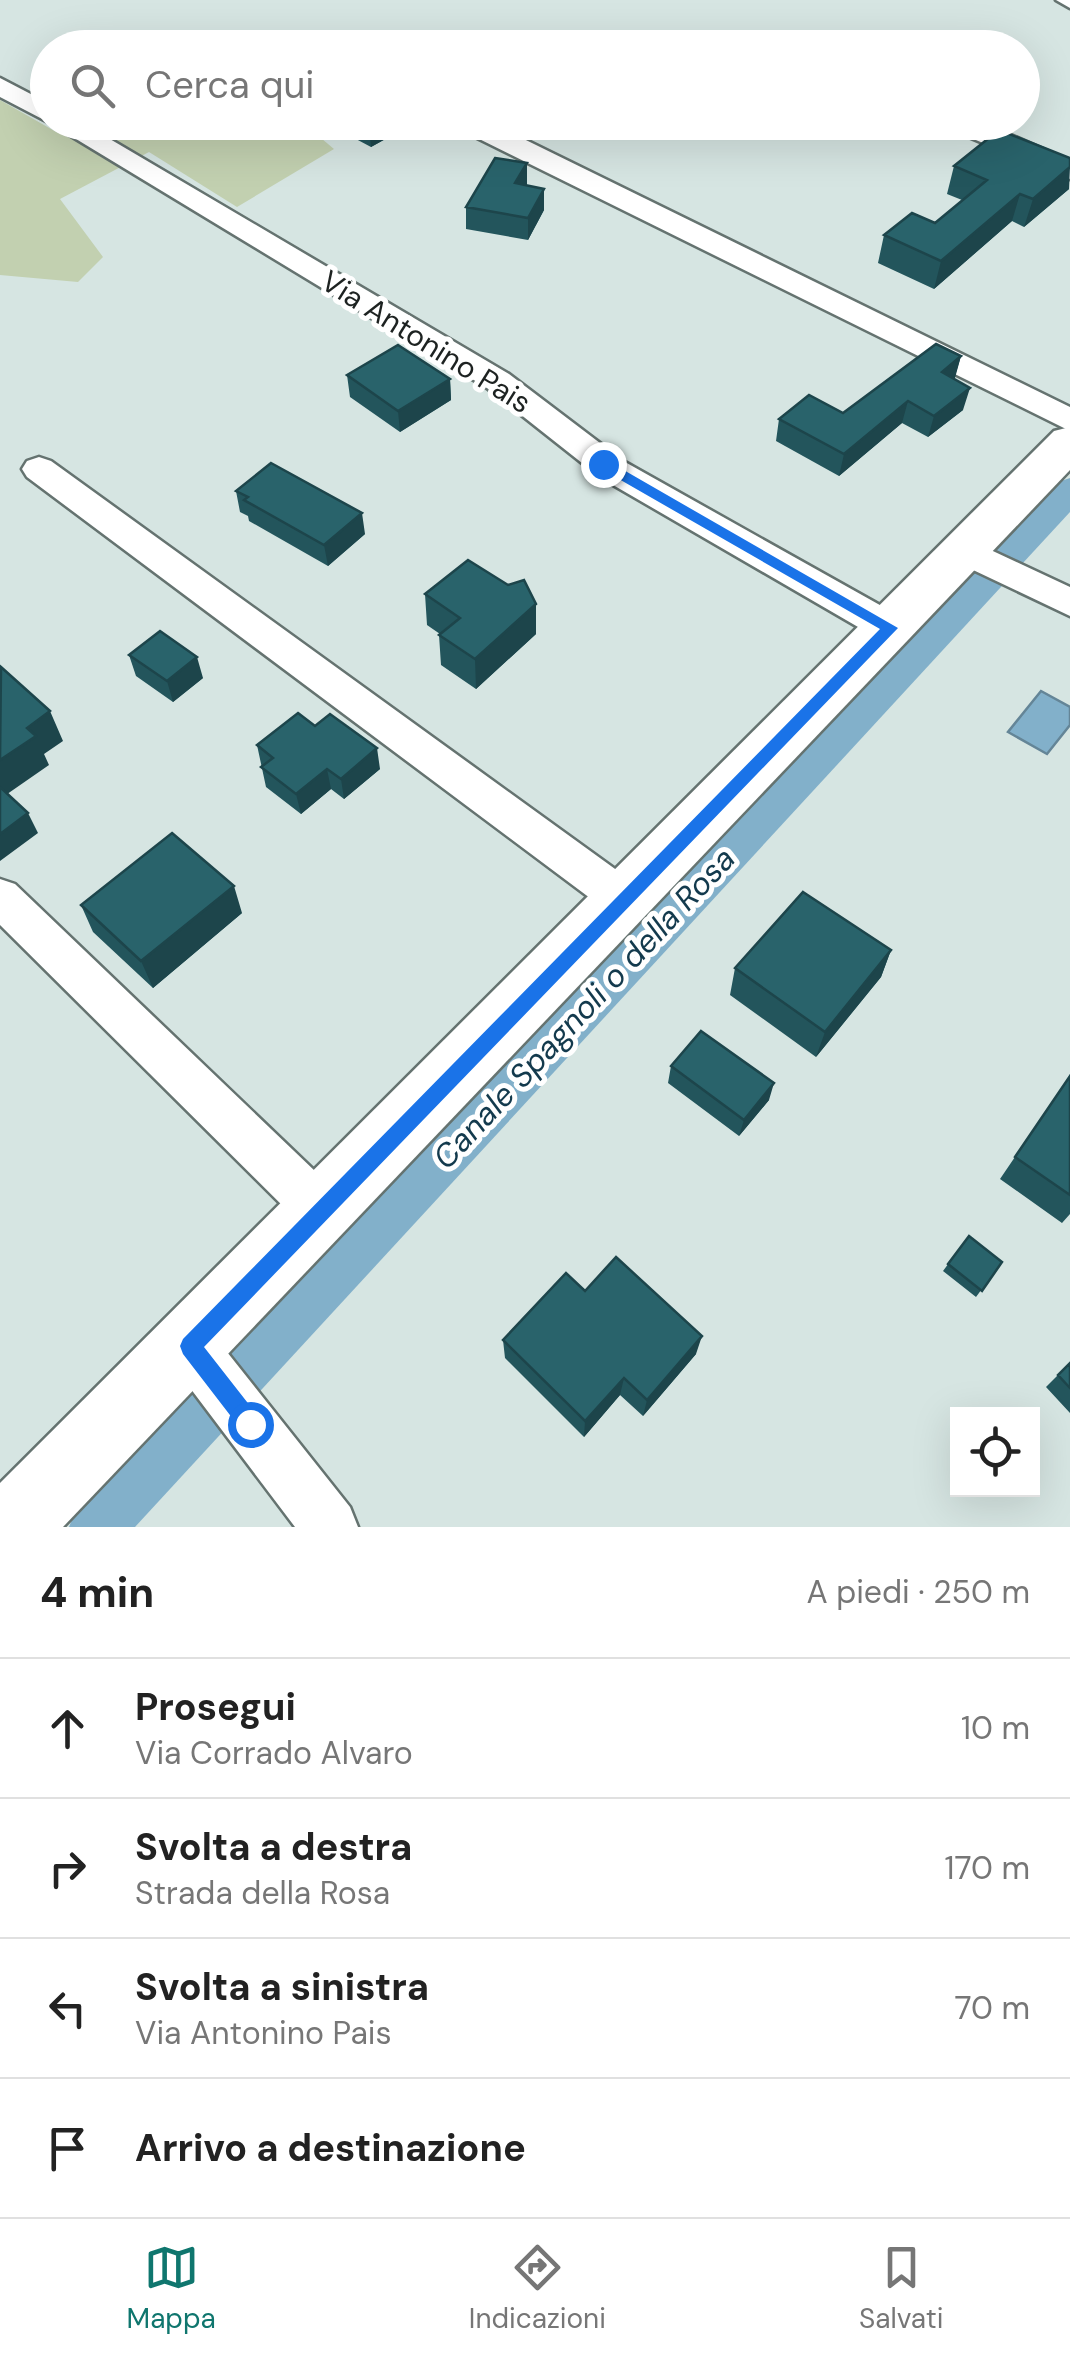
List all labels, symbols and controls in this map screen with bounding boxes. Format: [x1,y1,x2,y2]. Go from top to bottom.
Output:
search box [30,30,1040,140]
icon: search [65,58,120,113]
text: Cerca qui [145,60,314,110]
street label: Via Antonino Pais [314,261,539,422]
route end [581,442,627,488]
water label: Canale Spagnoli o della Rosa [424,838,744,1178]
route start [228,1402,274,1448]
map controls [950,1407,1040,1497]
button: locate [950,1407,1040,1497]
text: 4 min [40,1565,154,1620]
text: A piedi · 250 m [806,1571,1030,1613]
text: Prosegui [135,1682,296,1732]
icon: ahead [40,1701,95,1756]
text: 10 m [961,1707,1030,1749]
text: Via Corrado Alvaro [135,1732,413,1774]
text: Svolta a destra [135,1822,412,1872]
icon: right [40,1841,95,1896]
text: 170 m [944,1847,1030,1889]
text: Strada della Rosa [135,1872,390,1914]
text: Svolta a sinistra [135,1962,429,2012]
icon: left [40,1981,95,2036]
text: 70 m [954,1987,1030,2029]
text: Via Antonino Pais [135,2012,392,2054]
icon: arrive [40,2121,95,2176]
text: Arrivo a destinazione [135,2123,526,2173]
tab: Mappa [127,2240,216,2337]
tab: Indicazioni [469,2240,606,2337]
tab: Salvati [859,2240,943,2337]

